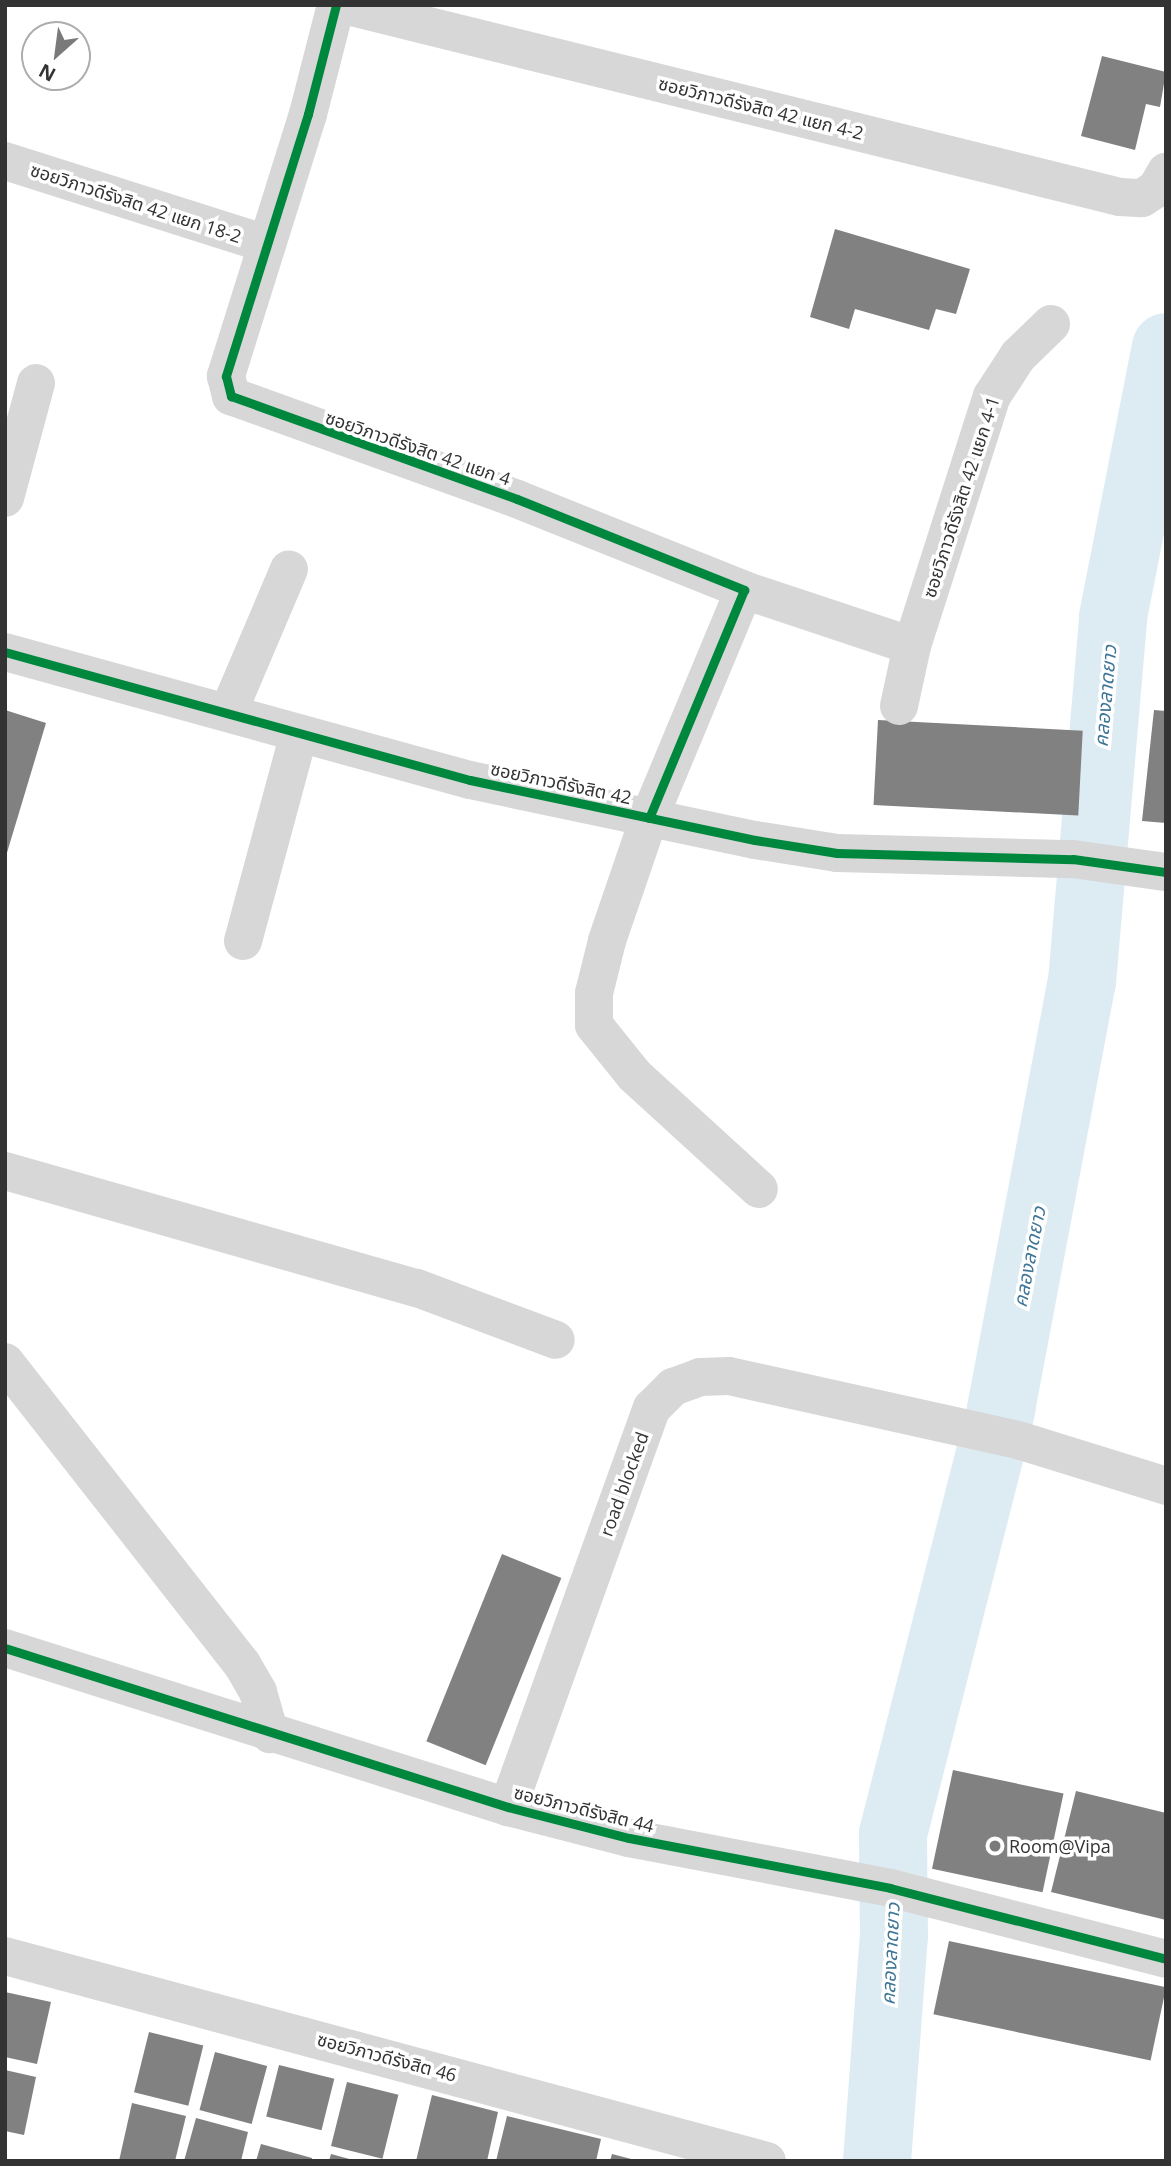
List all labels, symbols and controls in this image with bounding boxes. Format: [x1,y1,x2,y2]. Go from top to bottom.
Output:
north arrow [21,21,91,91]
text: N [34,58,60,88]
street label: ซอยวิภาวดีรังสิต 42 แยก 4-2 [656,72,866,144]
street label: ซอยวิภาวดีรังสิต 42 แยก 18-2 [28,159,244,247]
street label: ซอยวิภาวดีรังสิต 42 แยก 4-1 [918,394,1004,600]
street label: ซอยวิภาวดีรังสิต 42 แยก 4 [323,406,513,490]
water label: คลองลาดยาว [1090,644,1122,748]
street label: ซอยวิภาวดีรังสิต 42 [489,758,633,808]
water label: คลองลาดยาว [1009,1205,1051,1309]
street label: road blocked [595,1429,653,1539]
street label: ซอยวิภาวดีรังสิต 44 [512,1781,656,1837]
place label: Room@Vipa [1009,1835,1111,1857]
marker: Room@Vipa [987,1838,1003,1854]
water label: คลองลาดยาว [877,1902,905,2006]
street label: ซอยวิภาวดีรังสิต 46 [315,2028,459,2086]

